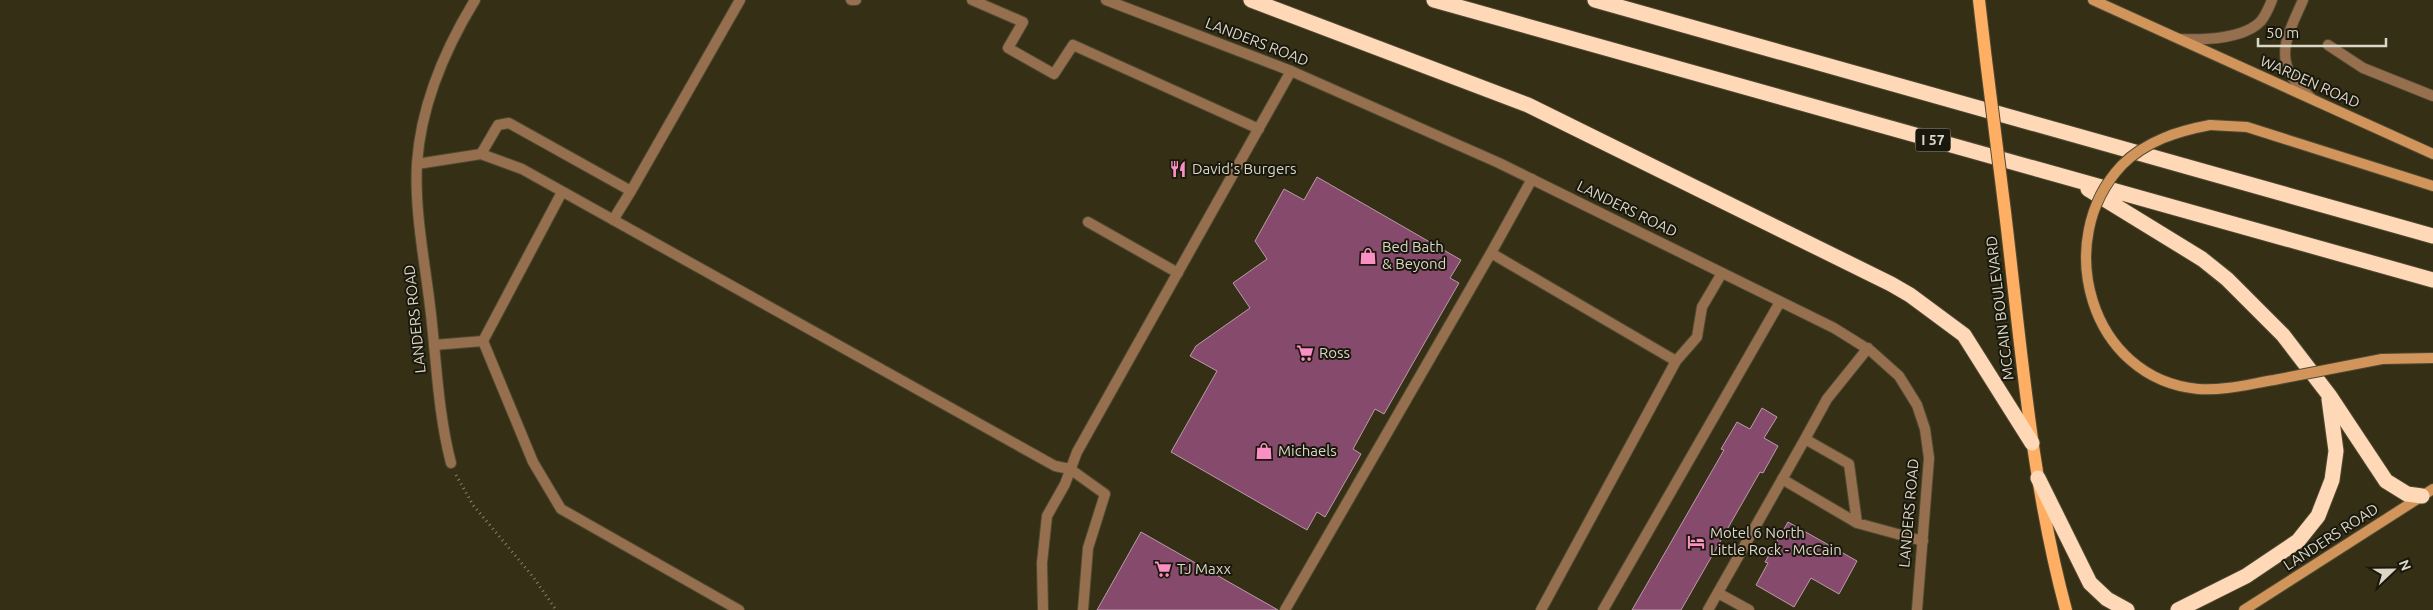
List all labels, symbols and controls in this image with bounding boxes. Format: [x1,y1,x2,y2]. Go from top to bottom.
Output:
street label: LANDERS ROAD [1203,14,1311,69]
scale bar [2258,15,2386,47]
text: 50 m [2266,24,2299,41]
street label: WARDEN ROAD [2258,52,2363,111]
road number: I 57 [1916,128,1950,152]
restaurant icon: David's Burgers [1168,159,1188,179]
place label: David's Burgers [1192,160,1296,177]
street label: LANDERS ROAD [1574,177,1680,240]
street label: MCCAIN BOULEVARD [1982,235,2017,381]
place label: Bed Bath & Beyond [1382,238,1446,272]
shop icon: Bed Bath & Beyond [1358,246,1378,266]
street label: LANDERS ROAD [400,264,429,374]
supermarket icon: Ross [1295,343,1315,363]
place label: Ross [1319,344,1350,361]
shop icon: Michaels [1254,441,1274,461]
place label: Michaels [1278,442,1337,459]
street label: LANDERS ROAD [1895,458,1922,568]
street label: LANDERS ROAD [2280,500,2381,573]
place label: Motel 6 North Little Rock - McCain [1710,524,1842,558]
hotel icon: Motel 6 North Little Rock - McCain [1686,532,1706,552]
north arrow [2368,545,2418,595]
text: N [2396,557,2414,573]
supermarket icon: TJ Maxx [1153,559,1173,579]
place label: TJ Maxx [1177,560,1232,577]

